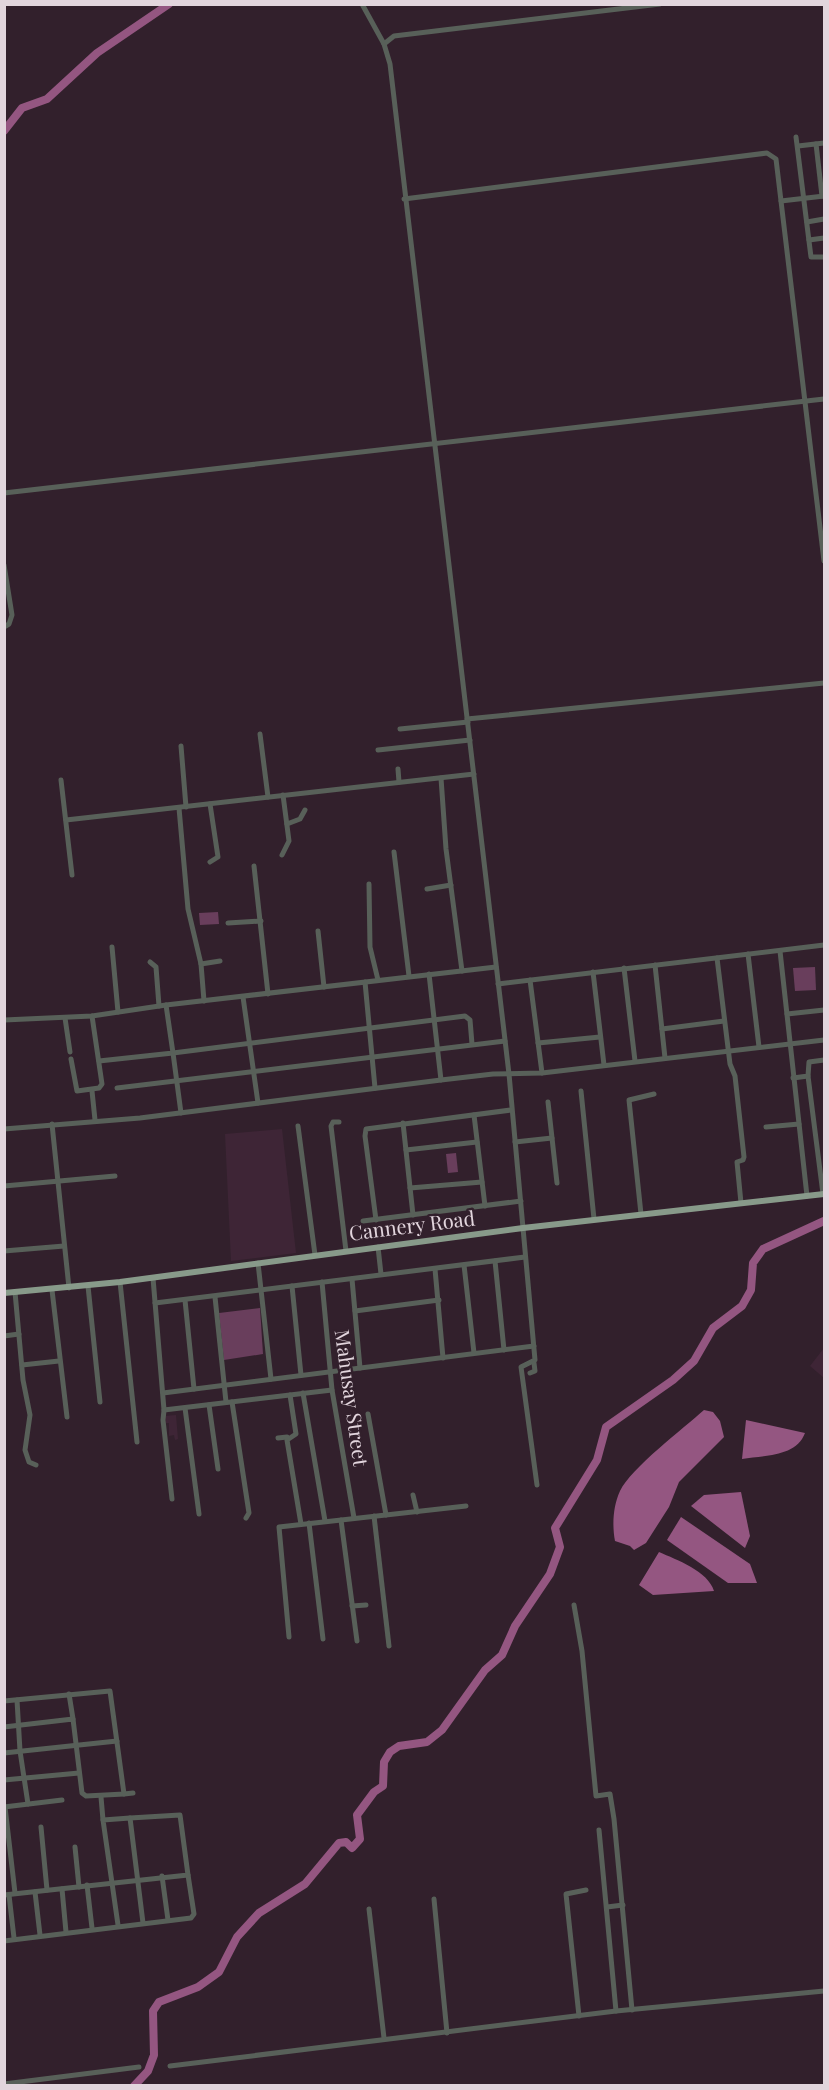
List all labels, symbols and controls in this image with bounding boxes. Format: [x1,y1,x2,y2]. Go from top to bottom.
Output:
street label: Cannery Road [347,1203,477,1246]
street label: Mahusay Street [330,1328,376,1469]

